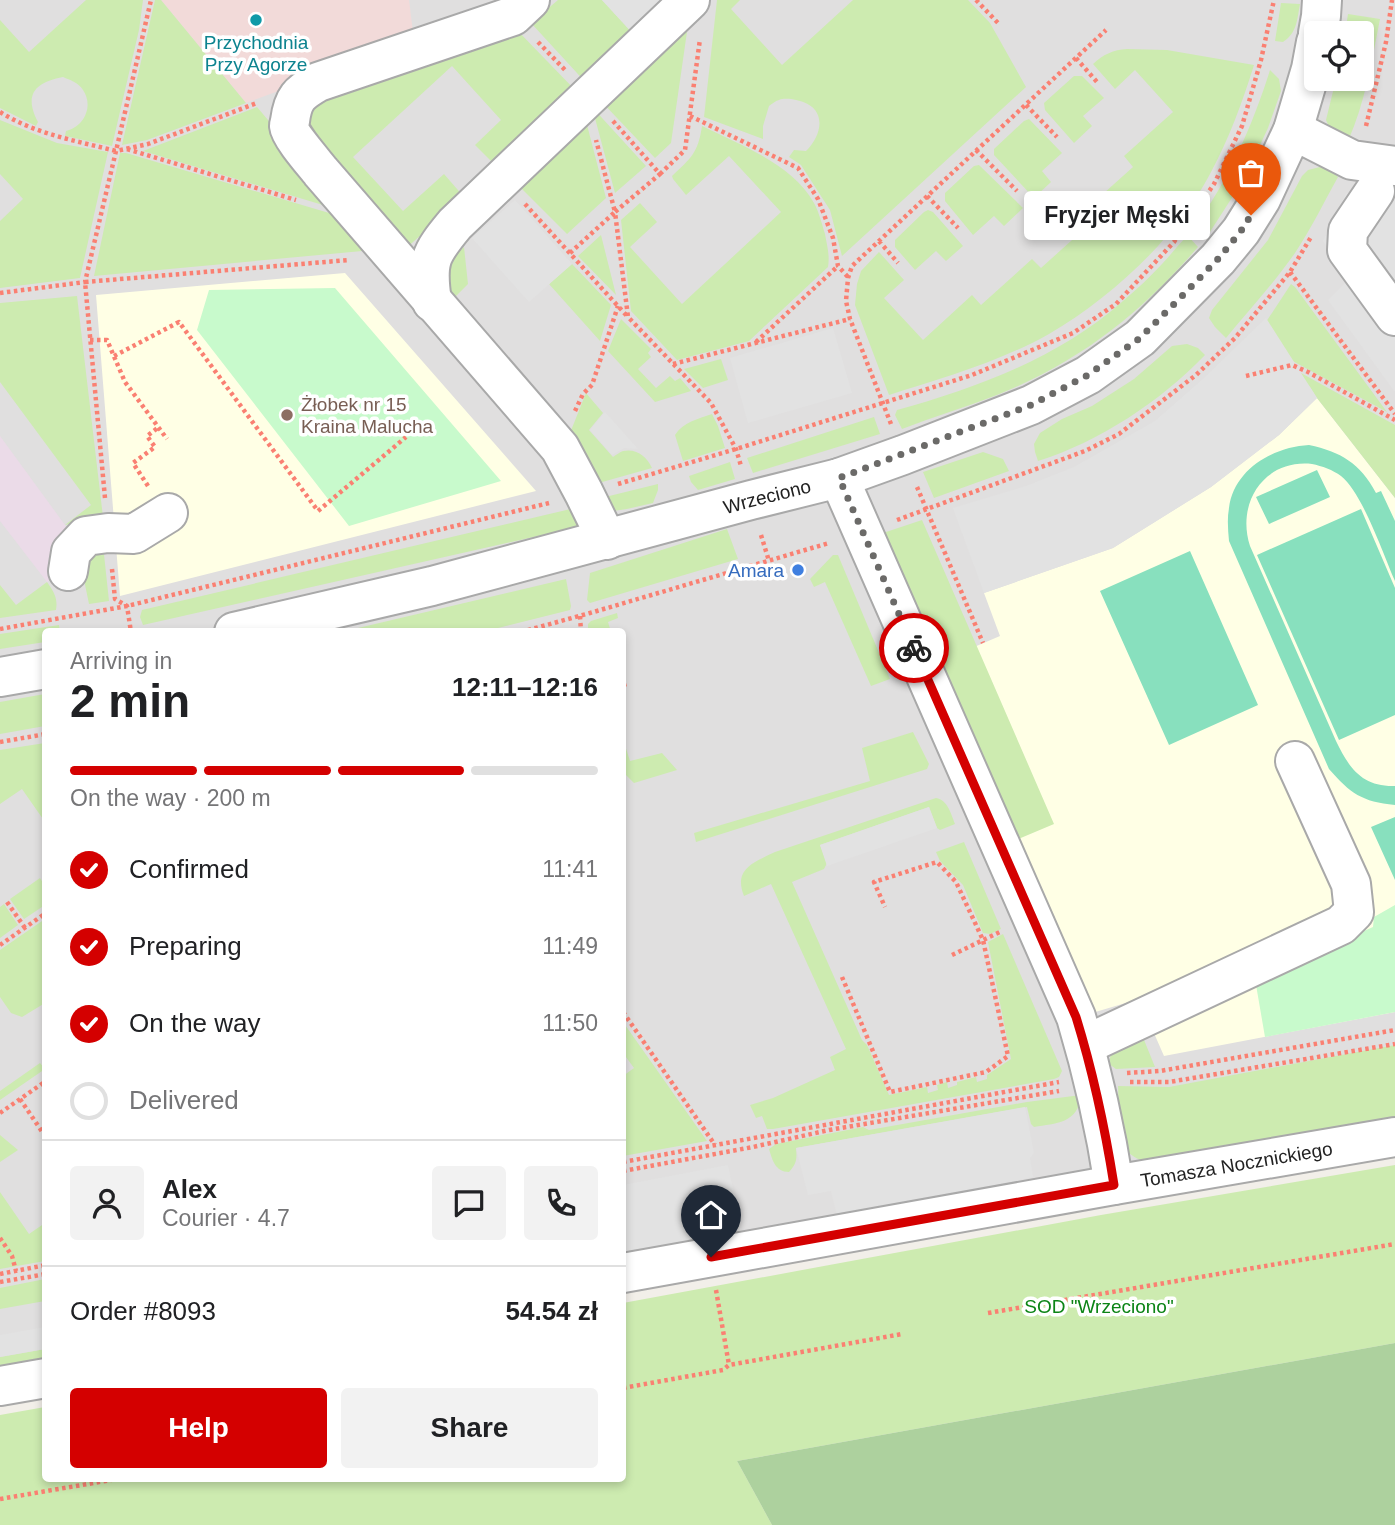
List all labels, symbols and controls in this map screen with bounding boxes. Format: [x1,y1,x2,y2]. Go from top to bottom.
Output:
marker: Przychodnia Przy Agorze [248,12,264,28]
map controls [1304,21,1374,91]
button: locate [1304,21,1374,91]
place label: Przychodnia Przy Agorze [204,32,309,75]
pin [1221,143,1281,215]
icon: bag [1232,154,1270,192]
callout: Fryzjer Męski [1024,190,1209,240]
text: Fryzjer Męski [1044,202,1190,228]
place label: Żłobek nr 15 Kraina Malucha [301,394,433,437]
marker: Żłobek nr 15 Kraina Malucha [279,407,295,423]
street label: Wrzeciono [721,475,813,518]
place label: Amara [728,560,784,581]
marker: Amara [790,562,806,578]
courier [879,613,949,683]
icon: bike [895,629,933,667]
text: Arriving in [70,648,172,674]
text: 12:11–12:16 [452,672,598,702]
text: 2 min [70,675,190,727]
text: On the way · 200 m [70,785,271,811]
icon: check [70,851,108,889]
text: Confirmed [129,854,249,884]
text: 11:41 [542,856,598,882]
icon: check [70,928,108,966]
text: Preparing [129,931,242,961]
text: 11:49 [542,933,598,959]
icon: check [70,1005,108,1043]
text: On the way [129,1008,261,1038]
text: 11:50 [542,1010,598,1036]
text: Delivered [129,1085,239,1115]
street label: Tomasza Nocznickiego [1139,1137,1334,1191]
button: person [70,1166,144,1240]
button: chat [432,1166,506,1240]
button: phone [524,1166,598,1240]
text: Alex [162,1174,217,1204]
pin [681,1185,741,1257]
icon: home [692,1196,730,1234]
text: Courier · 4.7 [162,1205,290,1231]
text: Order #8093 [70,1296,216,1326]
text: 54.54 zł [505,1296,598,1326]
park label: SOD "Wrzeciono" [1024,1296,1174,1317]
button: Help [70,1388,327,1468]
button: Share [341,1388,598,1468]

